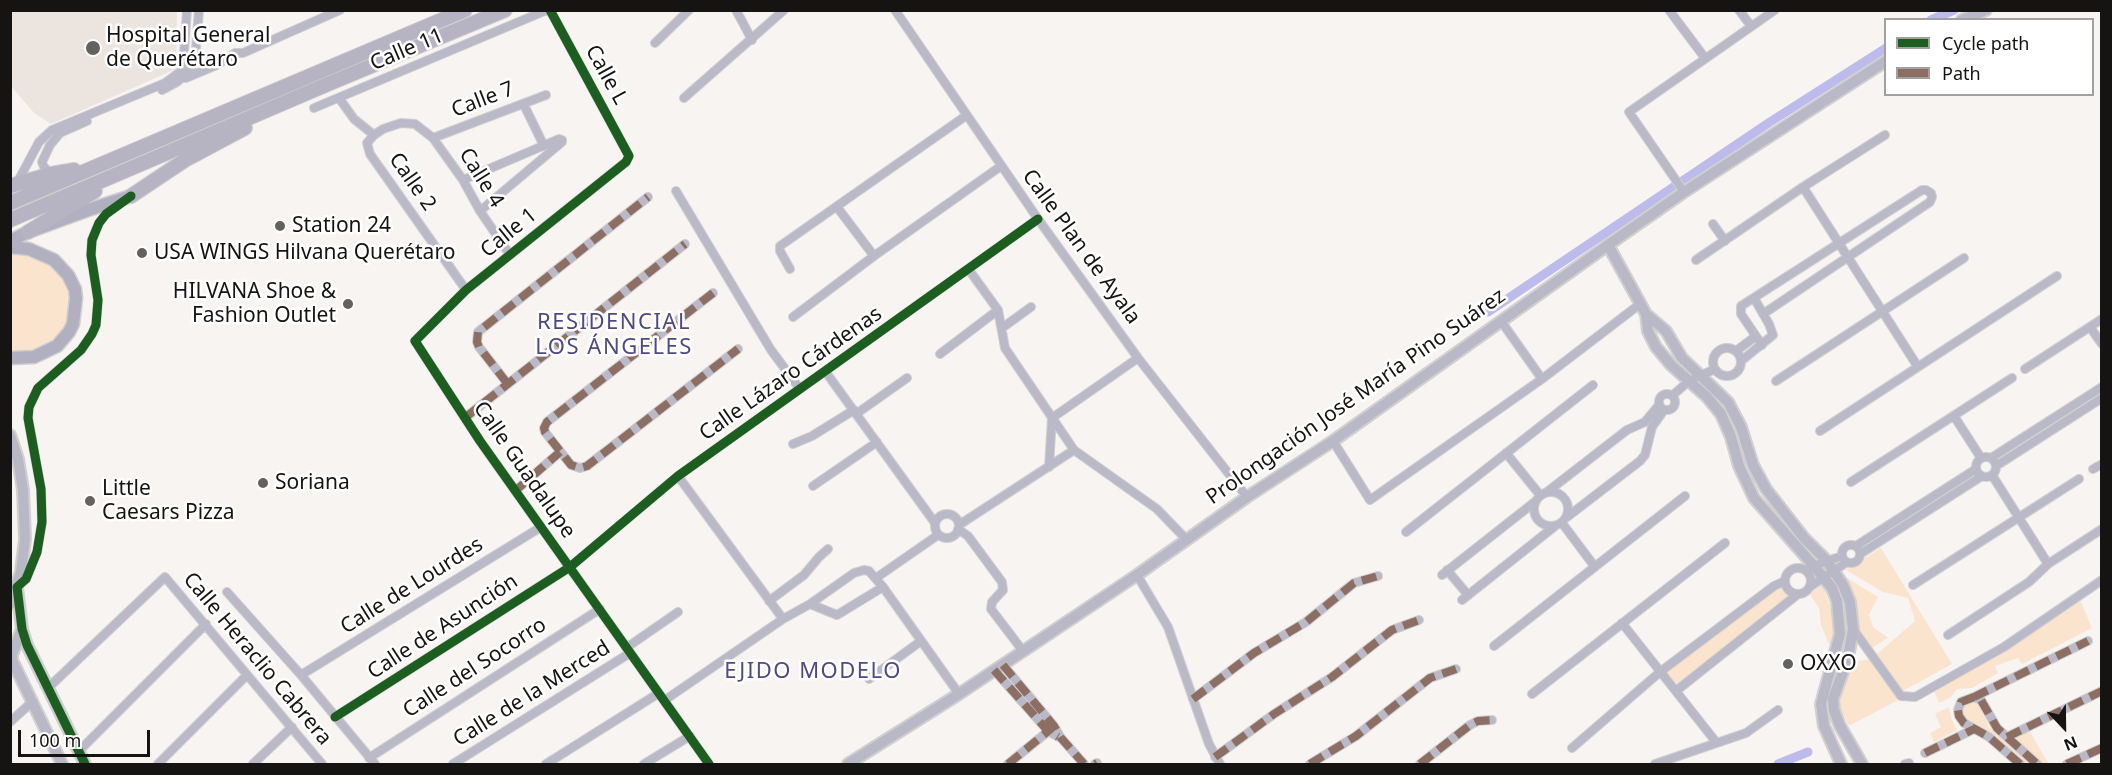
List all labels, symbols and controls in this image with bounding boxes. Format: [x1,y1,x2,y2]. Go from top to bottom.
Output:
legend [1884,18,2094,96]
place label: Hospital General de Querétaro [106,23,270,73]
street label: Calle 11 [367,23,447,77]
text: Cycle path [1942,31,2029,55]
marker: Hospital General de Querétaro [84,39,102,57]
street label: Calle L [579,41,633,109]
text: Path [1942,61,1981,85]
street label: Calle 7 [448,77,518,123]
street label: Calle 4 [453,144,509,212]
street label: Calle 2 [383,148,441,216]
street label: Calle Plan de Ayala [1016,165,1146,329]
street label: Calle 1 [476,203,542,263]
place label: Station 24 [292,213,391,239]
marker: Station 24 [273,219,287,233]
place label: USA WINGS Hilvana Querétaro [154,240,455,266]
marker: USA WINGS Hilvana Querétaro [135,246,149,260]
place label: HILVANA Shoe & Fashion Outlet [173,279,336,329]
street label: Prolongación José María Pino Suárez [1202,284,1510,510]
marker: HILVANA Shoe & Fashion Outlet [341,297,355,311]
street label: Calle Lázaro Cárdenas [695,301,887,447]
district label: RESIDENCIAL LOS ÁNGELES [535,310,693,362]
street label: Calle Guadalupe [467,397,581,543]
place label: Soriana [275,470,350,496]
place label: Little Caesars Pizza [102,476,235,526]
marker: Soriana [256,476,270,490]
marker: Little Caesars Pizza [83,494,97,508]
street label: Calle de Lourdes [336,532,488,640]
street label: Calle Heraclio Cabrera [177,567,337,751]
street label: Calle de Asunción [363,569,523,685]
street label: Calle del Socorro [399,612,551,724]
street label: Calle de la Merced [449,636,615,752]
place label: OXXO [1800,651,1857,677]
marker: OXXO [1781,657,1795,671]
district label: EJIDO MODELO [724,659,902,685]
north arrow [2034,697,2094,757]
scale bar [21,718,153,756]
text: 100 m [29,728,81,752]
text: N [2061,731,2081,756]

